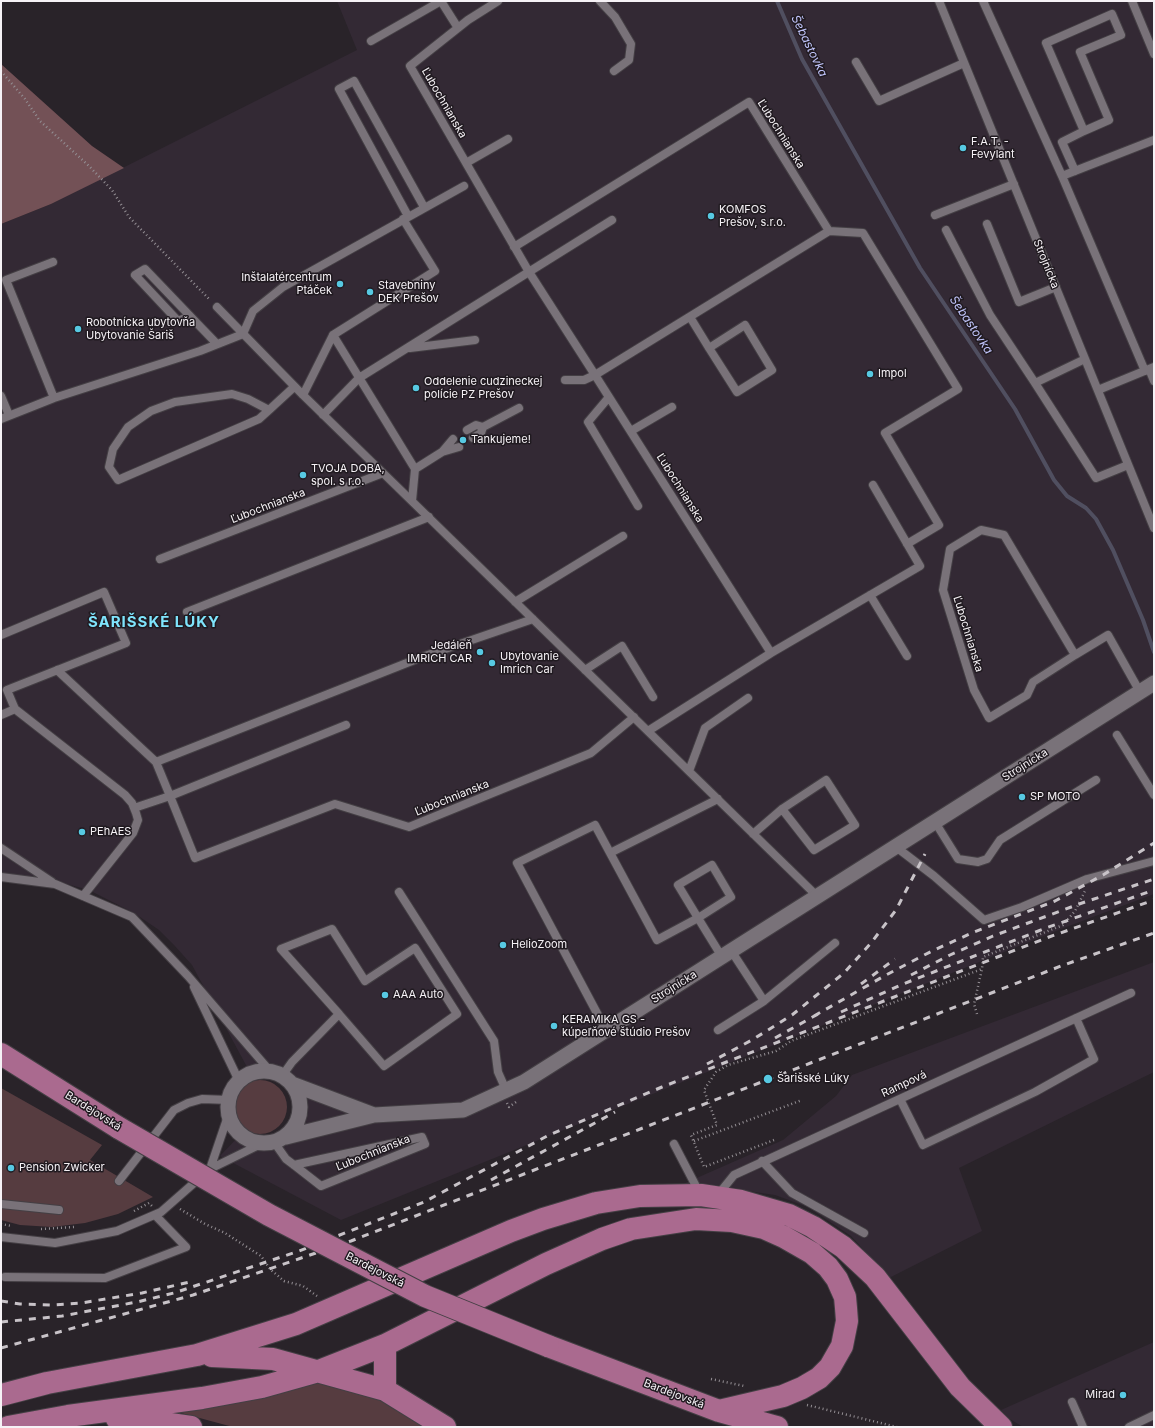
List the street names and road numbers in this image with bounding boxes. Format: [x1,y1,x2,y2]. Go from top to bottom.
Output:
street label: Ľubochnianska [419,66,469,140]
street label: Ľubochnianska [755,97,807,171]
street label: Strojnícka [1030,238,1062,290]
street label: Ľubochnianska [654,451,706,525]
street label: Ľubochnianska [229,486,307,526]
street label: Ľubochnianska [950,594,986,674]
street label: Strojnícka [1000,746,1050,784]
street label: Ľubochnianska [413,777,491,819]
street label: Strojnícka [649,968,699,1006]
street label: Rampová [879,1068,929,1100]
street label: Bardejovská [62,1089,124,1133]
street label: Ľubochnianska [334,1132,412,1174]
street label: Bardejovská [344,1250,406,1290]
street label: Bardejovská [642,1376,706,1412]

